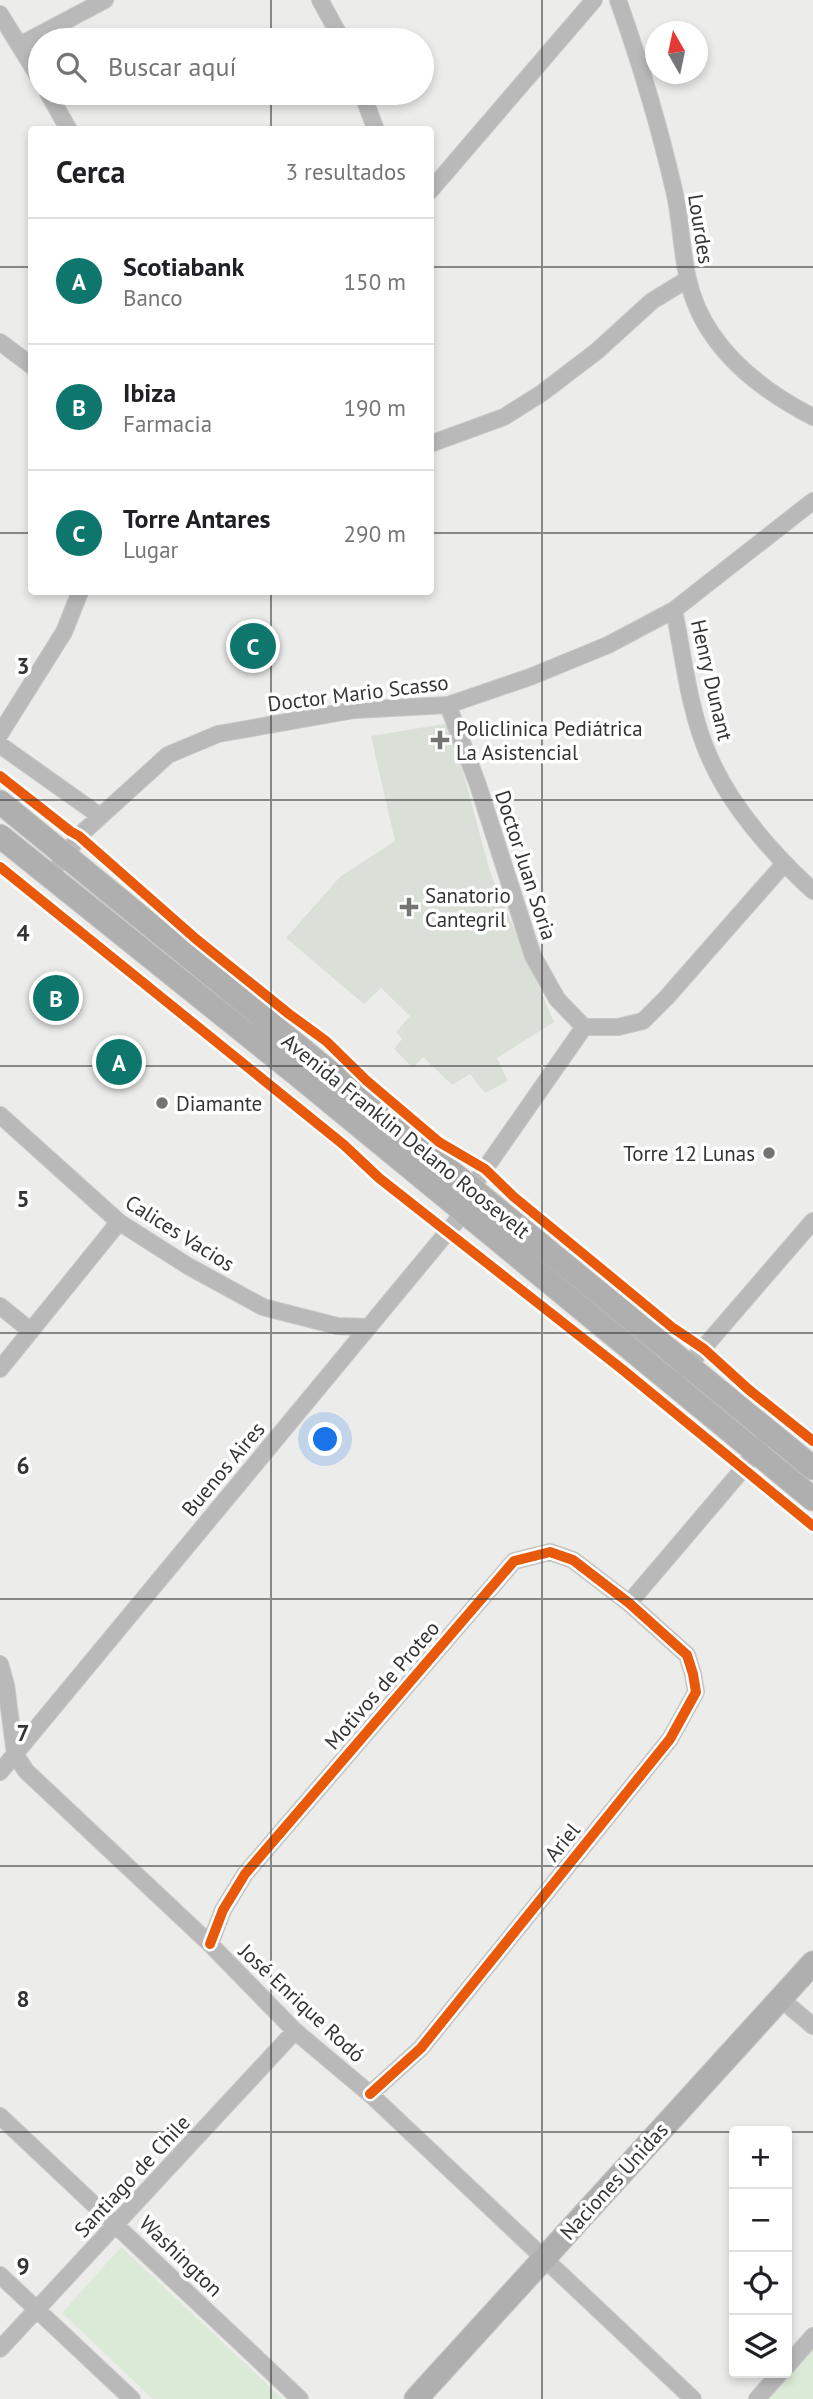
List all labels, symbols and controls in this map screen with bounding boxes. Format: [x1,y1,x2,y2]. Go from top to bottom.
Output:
north arrow [645,21,708,84]
search box [28,28,434,105]
icon: search [52,48,90,86]
text: Buscar aquí [108,50,236,83]
text: Cerca [56,152,125,191]
text: 3 resultados [285,157,406,186]
street label: Lourdes [682,192,720,266]
text: Scotiabank [123,250,244,283]
text: A [72,267,86,296]
text: 150 m [344,267,406,296]
text: Banco [123,283,183,312]
text: Ibiza [123,376,176,409]
text: B [72,393,86,422]
text: 190 m [344,393,406,422]
text: Farmacia [123,409,212,438]
text: Torre Antares [123,502,271,535]
text: C [73,519,85,548]
text: 290 m [344,519,406,548]
text: Lugar [123,535,178,564]
street label: Henry Dunant [685,617,739,743]
pin: C [230,620,276,672]
text: 3 [16,651,30,680]
street label: Doctor Mario Scasso [266,669,450,717]
place label: Policlinica Pediátrica La Asistencial [456,715,643,766]
marker: Policlinica Pediátrica La Asistencial [430,730,450,750]
street label: Doctor Juan Soria [489,787,563,943]
place label: Sanatorio Cantegril [425,882,511,933]
marker: Sanatorio Cantegril [399,897,419,917]
text: 4 [16,918,30,947]
pin: B [33,972,79,1024]
street label: Avenida Franklin Delano Roosevelt [276,1027,536,1245]
pin: A [96,1036,142,1088]
place label: Diamante [176,1090,262,1117]
marker: Diamante [154,1095,170,1111]
place label: Torre 12 Lunas [623,1140,755,1167]
marker: Torre 12 Lunas [761,1145,777,1161]
text: 5 [16,1184,30,1213]
street label: Calices Vacios [120,1189,240,1277]
street label: Buenos Aires [176,1416,270,1522]
your location [308,1422,342,1456]
text: 6 [16,1451,30,1480]
street label: Motivos de Proteo [319,1615,445,1755]
text: 7 [16,1718,30,1747]
street label: Ariel [538,1817,586,1867]
street label: José Enrique Rodó [233,1937,371,2068]
text: 8 [16,1984,30,2013]
street label: Santiago de Chile [68,2109,196,2243]
street label: Naciones Unidas [554,2117,674,2245]
map controls [729,2126,792,2378]
button: + [729,2126,792,2189]
button: − [729,2189,792,2252]
street label: Washington [134,2210,228,2302]
text: 9 [16,2251,30,2280]
button: locate [729,2252,792,2315]
button: layers [729,2315,792,2378]

